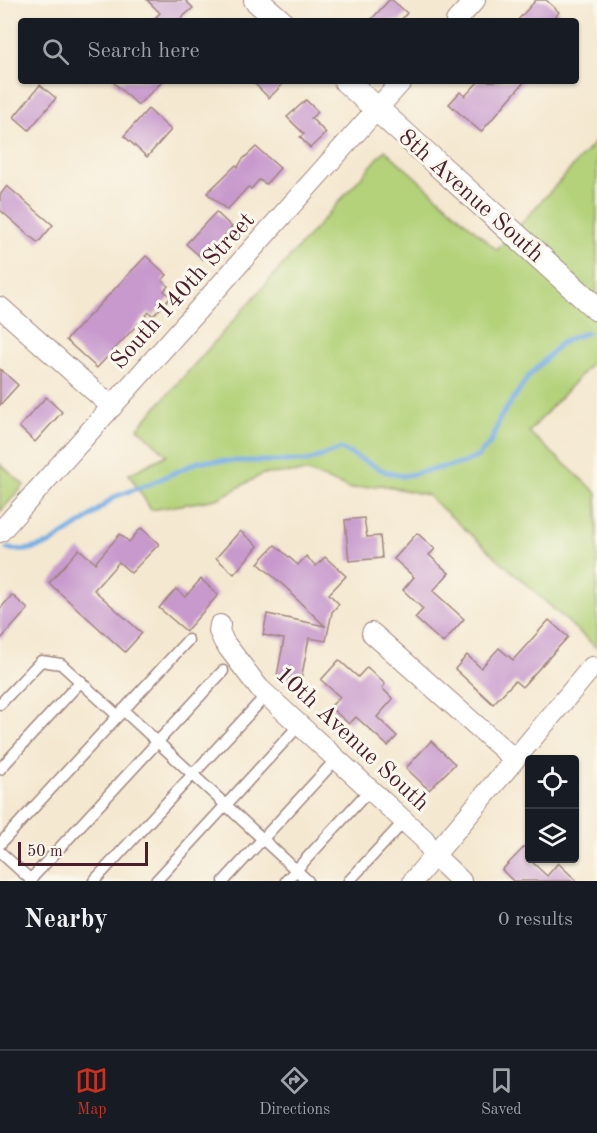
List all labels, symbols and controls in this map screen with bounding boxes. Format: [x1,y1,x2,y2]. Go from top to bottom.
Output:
search box [18,18,579,84]
icon: search [39,35,72,68]
text: Search here [87,40,200,62]
street label: 8th Avenue South [393,125,548,268]
street label: South 140th Street [107,209,260,374]
street label: 10th Avenue South [270,662,433,816]
map controls [525,755,579,863]
button: locate [525,755,579,809]
button: layers [525,809,579,863]
scale bar [18,839,148,866]
text: 50 m [27,844,63,860]
text: Nearby [24,907,108,933]
text: 0 results [498,910,573,930]
tab: Map [75,1064,108,1120]
tab: Directions [259,1064,330,1120]
tab: Saved [481,1064,522,1120]

